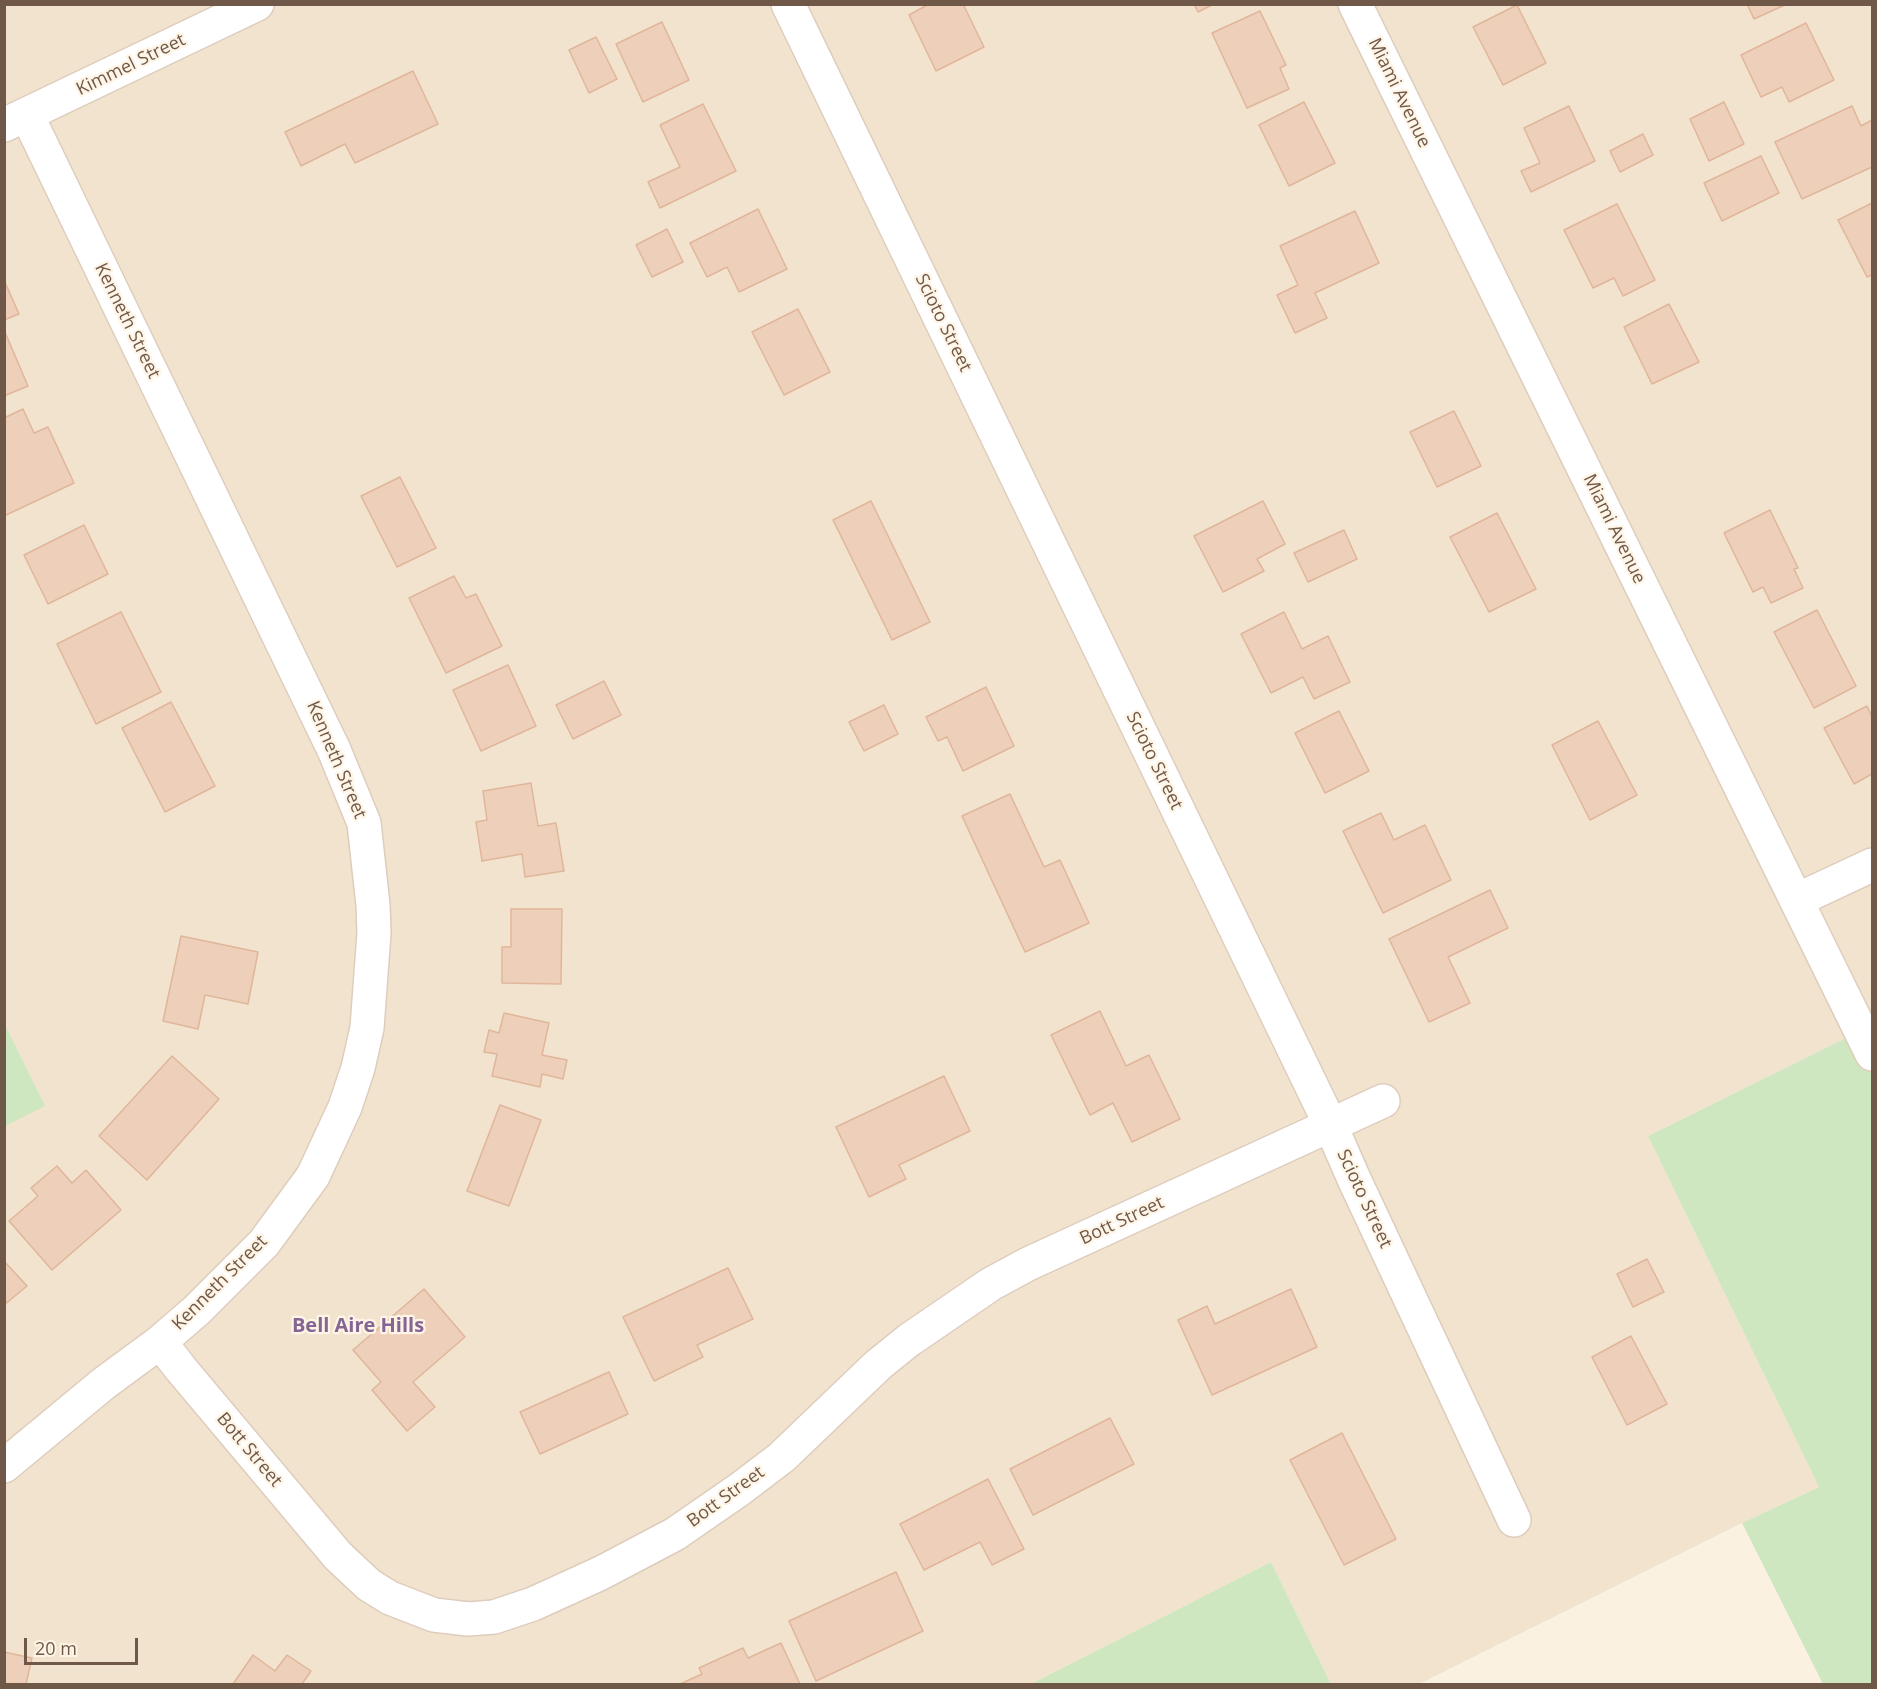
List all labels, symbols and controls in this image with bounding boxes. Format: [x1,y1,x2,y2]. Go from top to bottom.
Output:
street label: Kimmel Street [73,29,189,101]
street label: Miami Avenue [1363,35,1435,151]
street label: Kenneth Street [90,260,164,382]
street label: Scioto Street [910,271,976,375]
street label: Miami Avenue [1578,471,1650,587]
street label: Kenneth Street [301,698,371,822]
street label: Scioto Street [1121,709,1187,813]
street label: Scioto Street [1332,1146,1396,1252]
street label: Bott Street [1077,1192,1167,1250]
street label: Kenneth Street [168,1231,272,1335]
district label: Bell Aire Hills [292,1314,424,1338]
street label: Bott Street [212,1408,286,1492]
street label: Bott Street [683,1462,769,1532]
scale bar [27,1626,141,1664]
text: 20 m [35,1636,77,1660]

